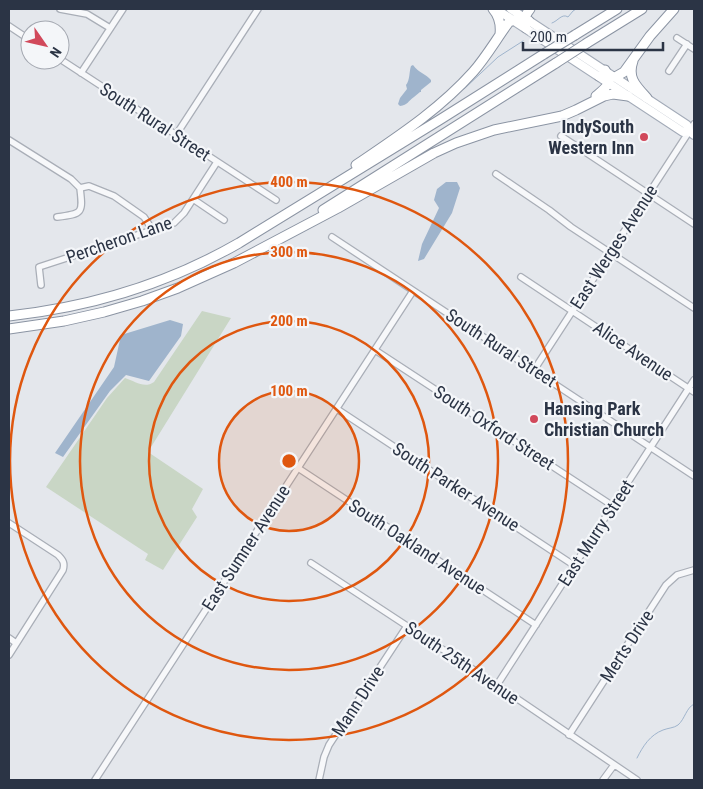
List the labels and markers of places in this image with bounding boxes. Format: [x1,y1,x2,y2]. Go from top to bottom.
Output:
place label: IndySouth Western Inn [548,116,634,158]
marker: IndySouth Western Inn [638,131,650,143]
place label: Hansing Park Christian Church [544,398,664,440]
marker: Hansing Park Christian Church [528,413,540,425]
centre of rings [280,452,298,470]

